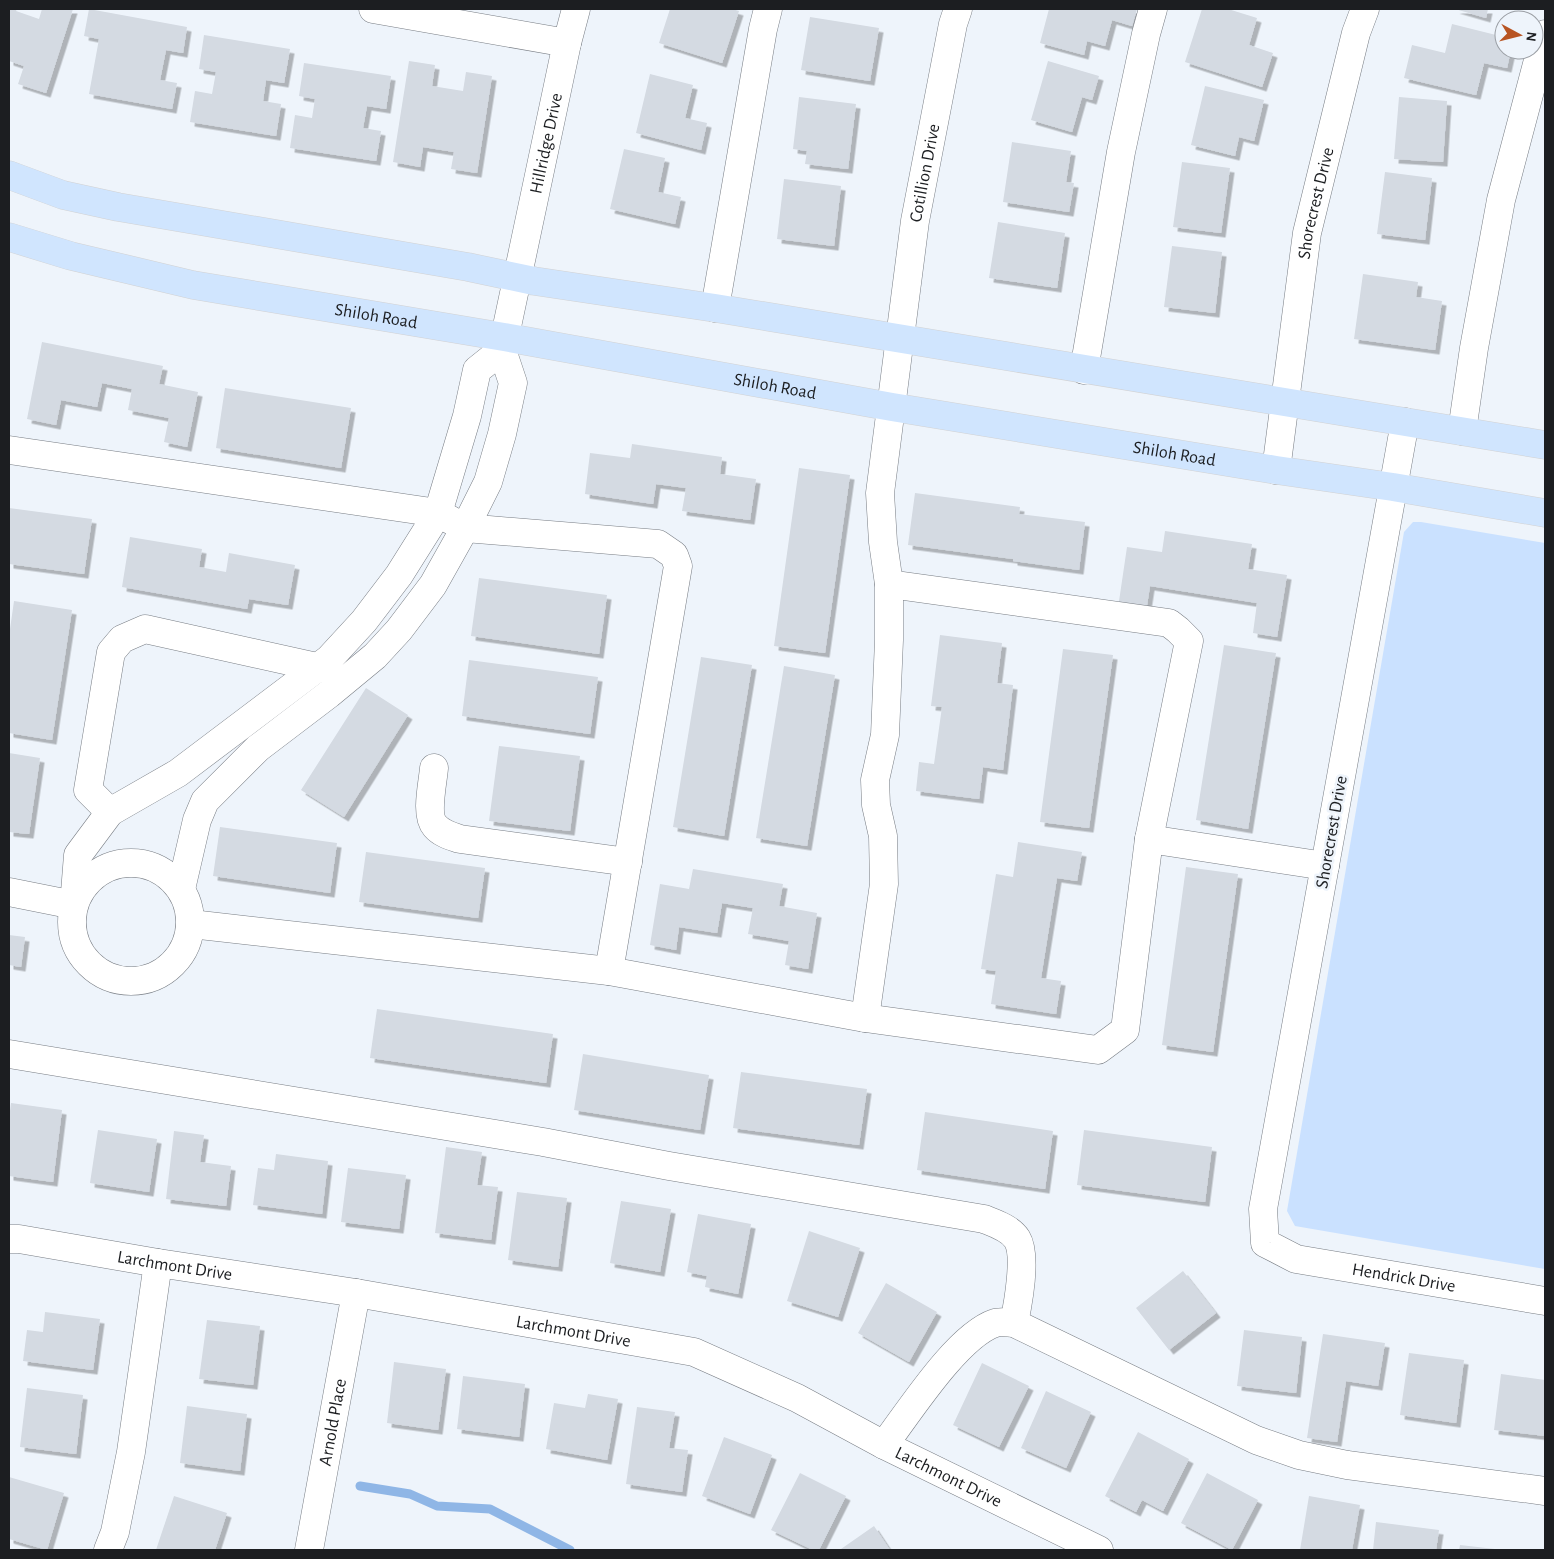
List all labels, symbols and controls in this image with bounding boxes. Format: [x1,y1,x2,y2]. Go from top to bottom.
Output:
north arrow [1494,10,1544,60]
text: N [1523,31,1538,42]
street label: Hillridge Drive [527,92,566,196]
street label: Cotillion Drive [907,123,944,224]
street label: Shorecrest Drive [1296,146,1338,260]
street label: Shiloh Road [333,301,419,332]
street label: Shiloh Road [732,371,818,403]
street label: Shiloh Road [1132,439,1217,470]
street label: Shorecrest Drive [1313,774,1351,890]
street label: Larchmont Drive [116,1248,233,1284]
street label: Hendrick Drive [1351,1261,1457,1296]
street label: Larchmont Drive [514,1313,632,1351]
street label: Arnold Place [317,1377,350,1467]
street label: Larchmont Drive [892,1444,1004,1511]

